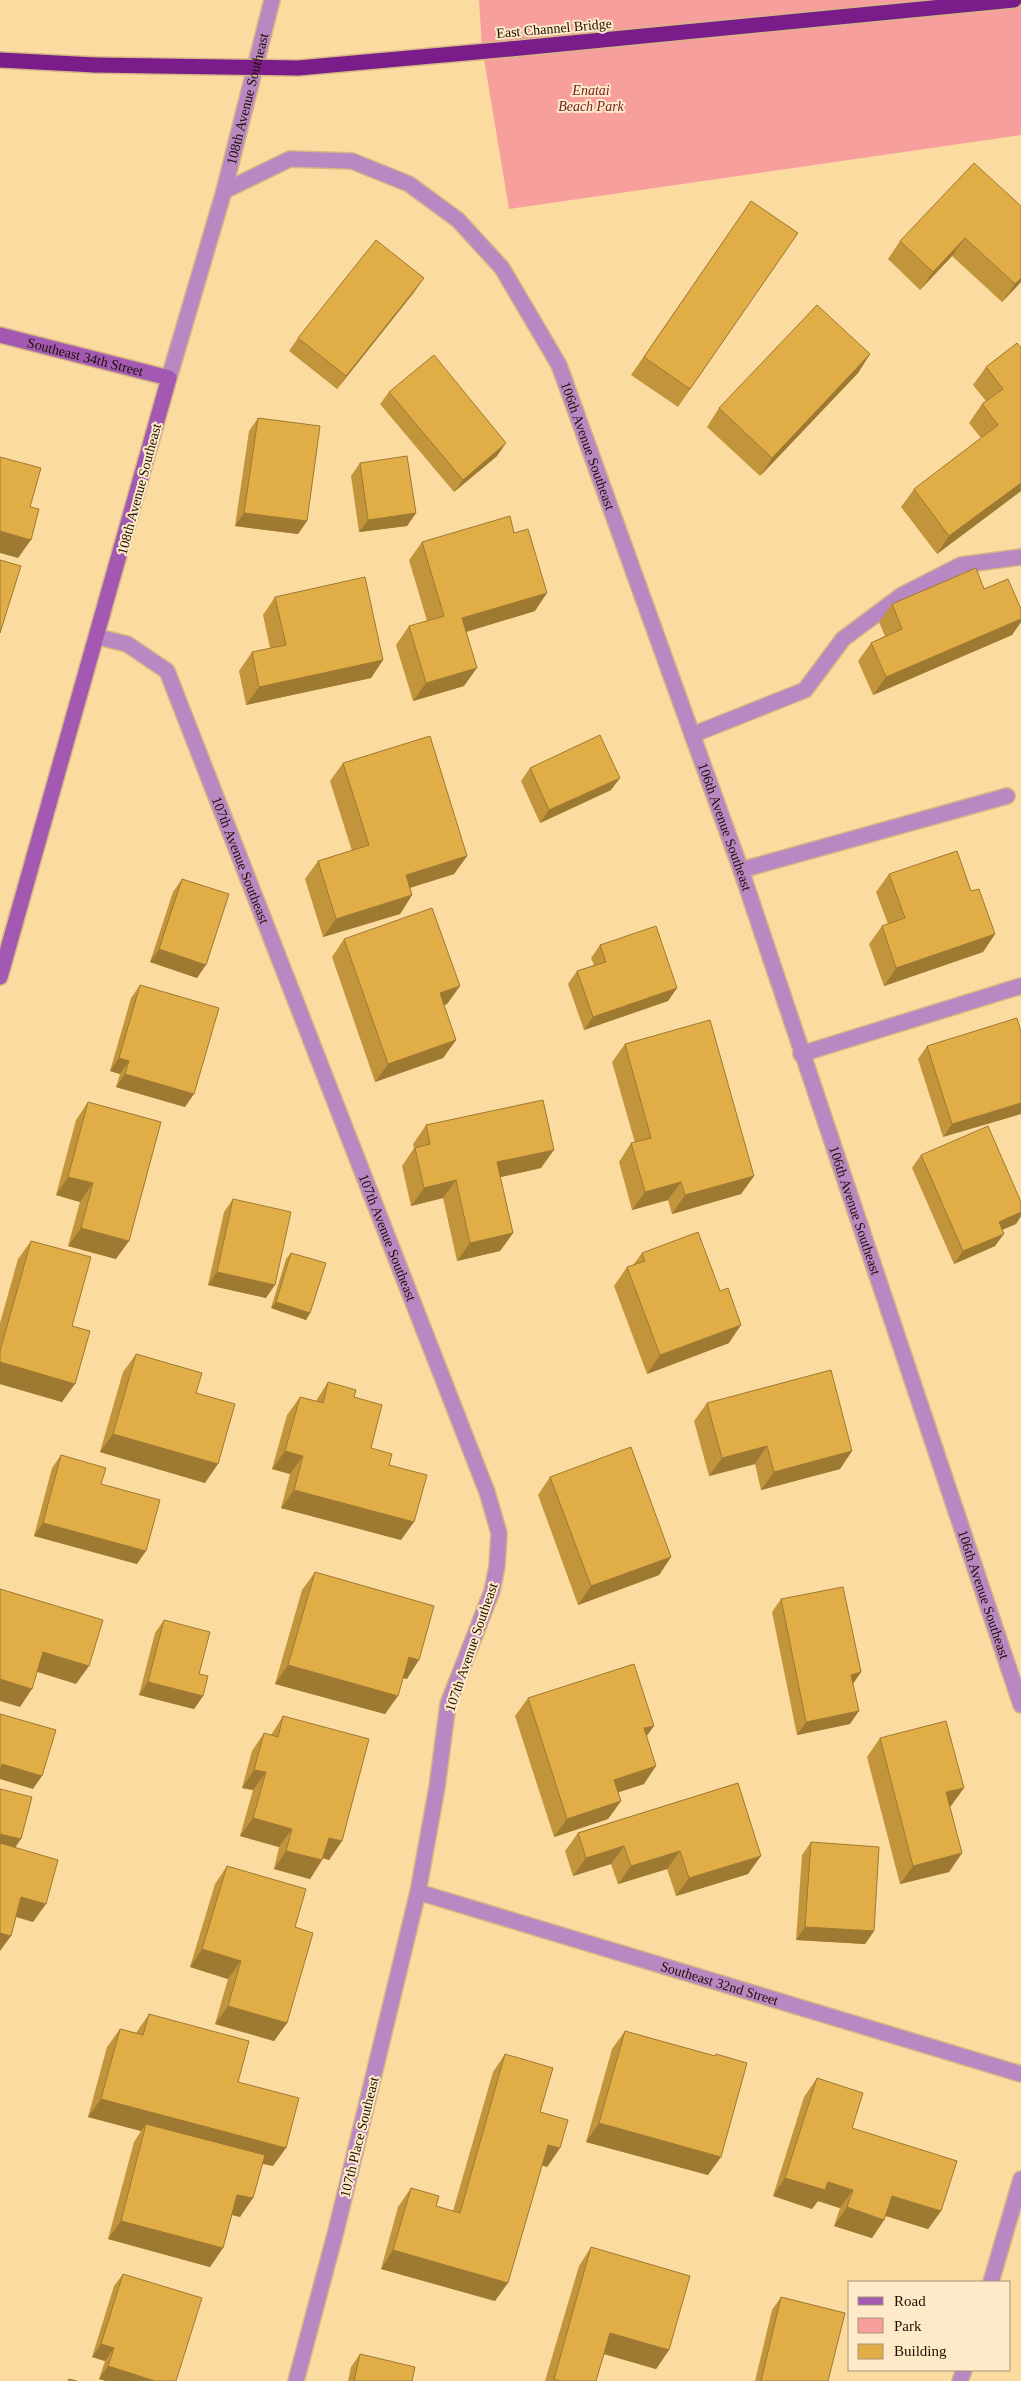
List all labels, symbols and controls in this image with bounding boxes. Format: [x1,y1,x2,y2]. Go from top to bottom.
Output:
street label: East Channel Bridge [496,16,612,41]
street label: 108th Avenue Southeast [224,31,271,166]
park label: Enatai Beach Park [558,83,625,114]
street label: Southeast 34th Street [26,335,145,379]
street label: 106th Avenue Southeast [558,380,618,512]
street label: 108th Avenue Southeast [115,422,164,556]
street label: 106th Avenue Southeast [695,761,755,893]
street label: 107th Avenue Southeast [209,795,272,926]
street label: 106th Avenue Southeast [826,1144,883,1277]
street label: 107th Avenue Southeast [356,1172,419,1303]
street label: 106th Avenue Southeast [955,1528,1012,1661]
street label: 107th Avenue Southeast [442,1581,501,1713]
street label: Southeast 32nd Street [659,1959,780,2008]
street label: 107th Place Southeast [337,2075,382,2199]
legend [848,2281,1011,2371]
text: Road [894,2293,926,2309]
text: Park [894,2318,922,2334]
text: Building [894,2343,947,2359]

